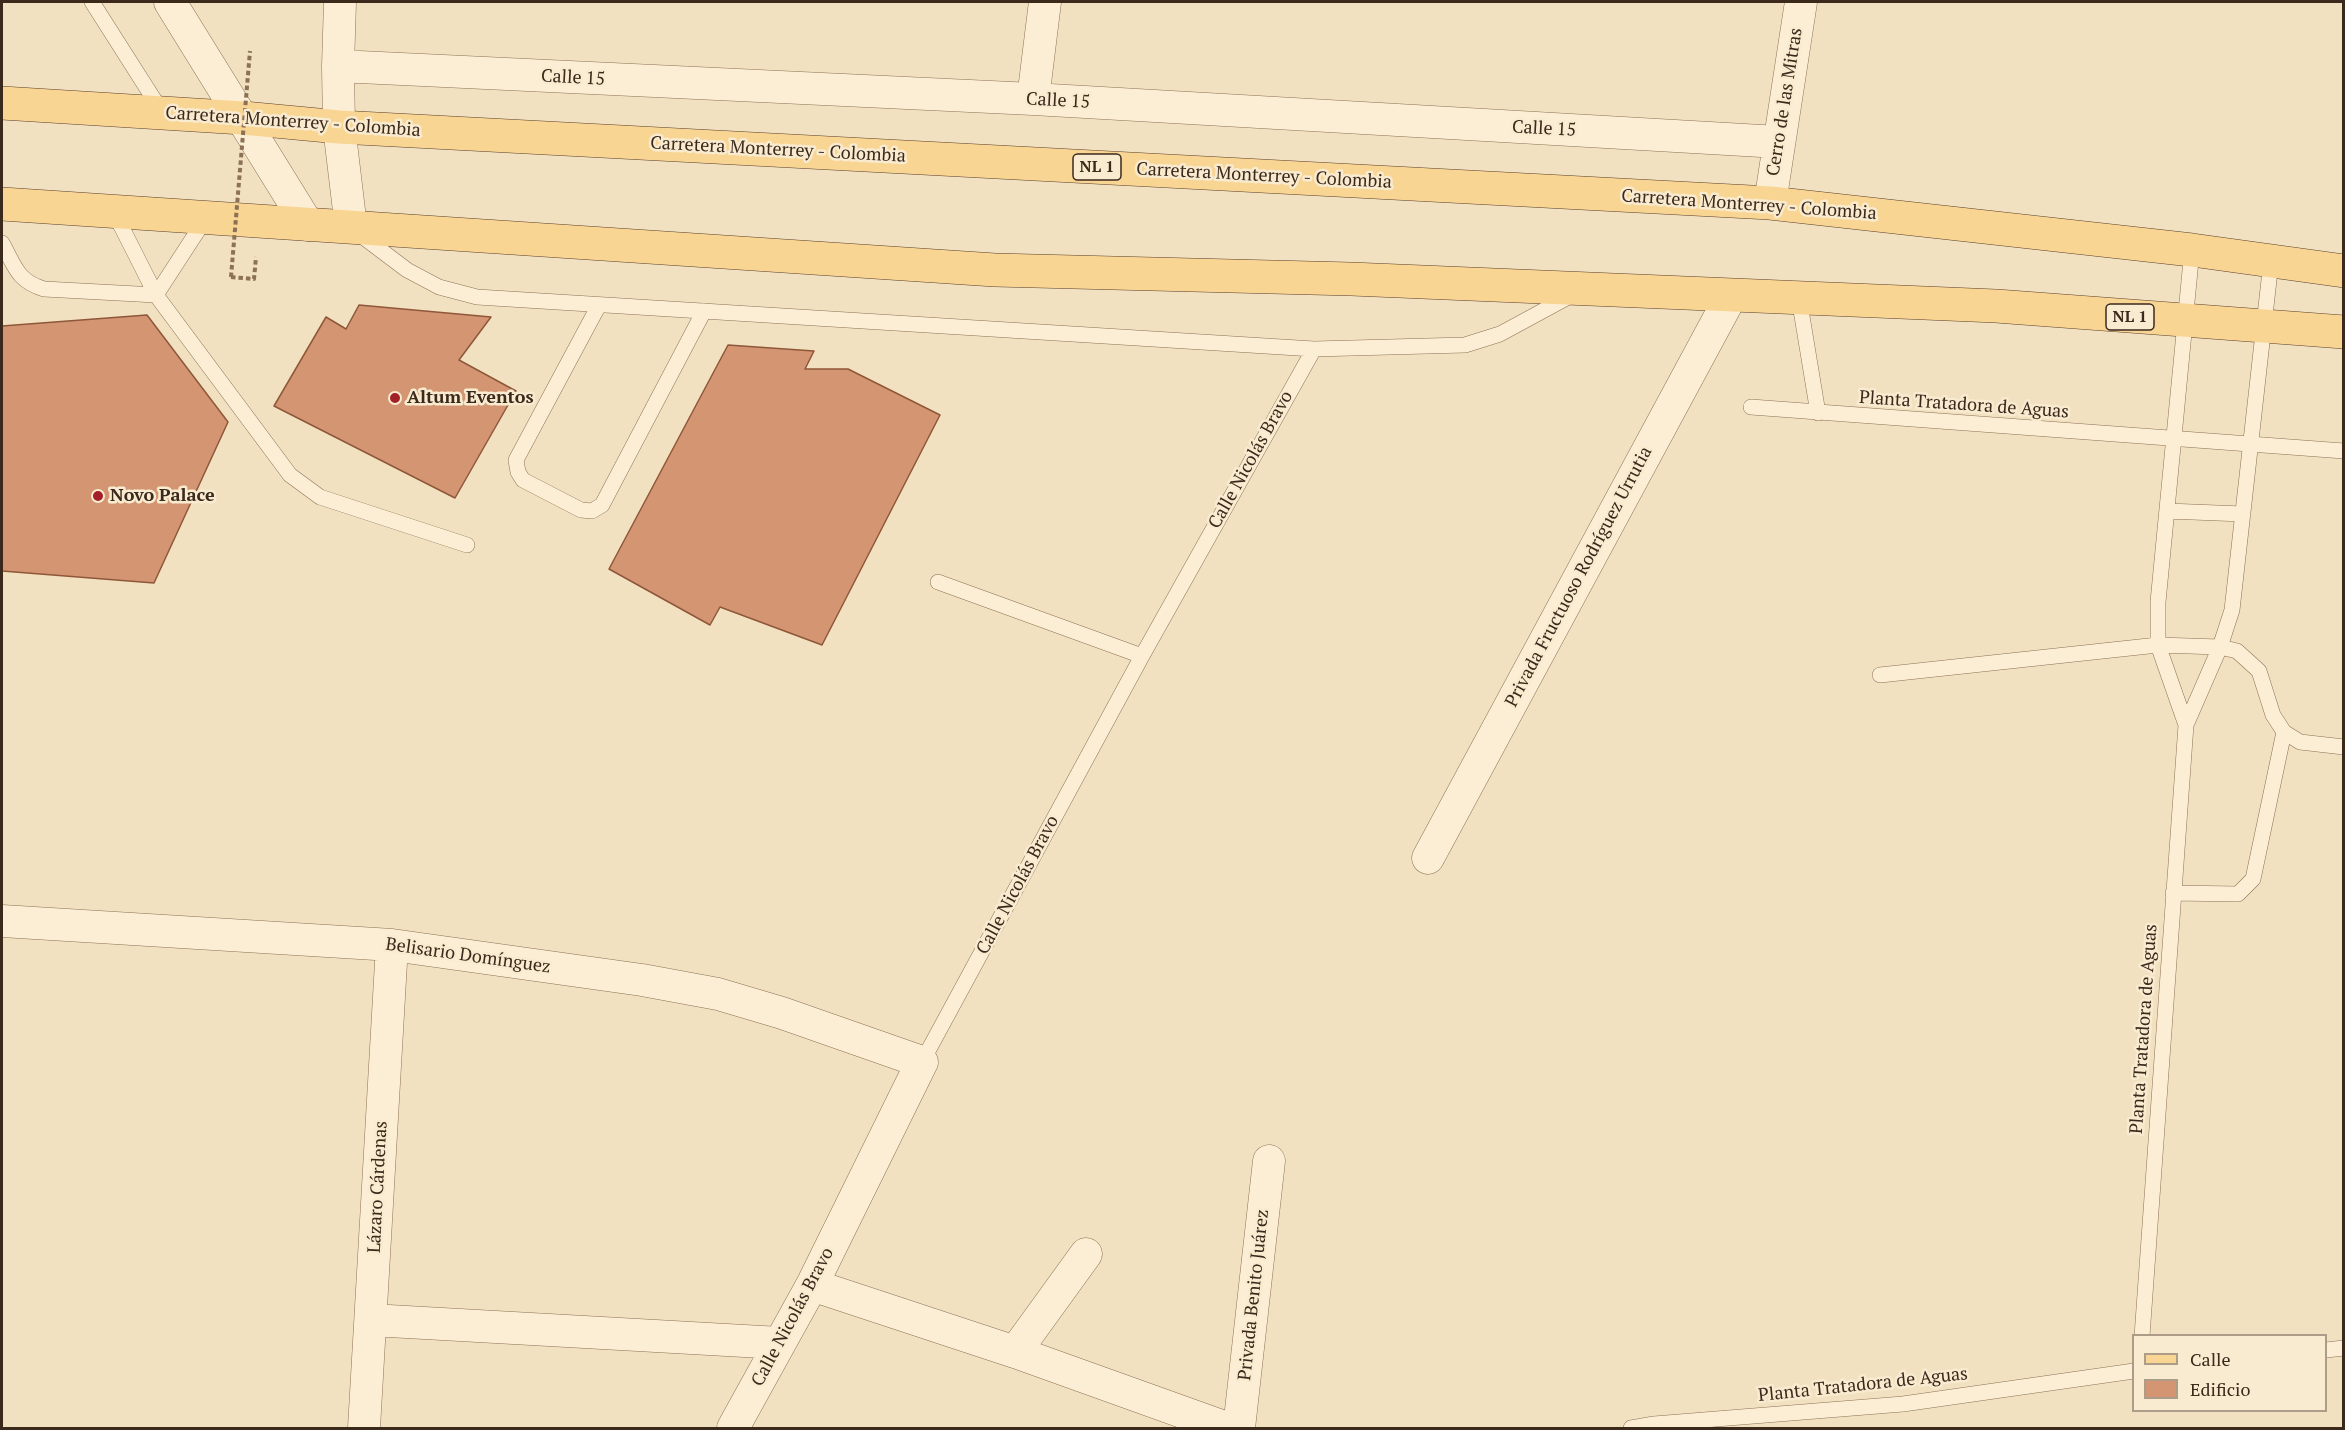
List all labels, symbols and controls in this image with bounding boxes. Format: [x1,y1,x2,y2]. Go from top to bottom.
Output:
street label: Cerro de las Mitras [1763,26,1807,178]
street label: Calle 15 [540,66,606,90]
street label: Calle 15 [1025,89,1091,113]
street label: Carretera Monterrey - Colombia [165,102,421,142]
street label: Calle 15 [1511,117,1577,141]
street label: Carretera Monterrey - Colombia [650,133,906,167]
road number: NL 1 [1073,154,1121,180]
street label: Carretera Monterrey - Colombia [1136,159,1392,193]
street label: Carretera Monterrey - Colombia [1621,185,1877,225]
road number: NL 1 [2106,304,2154,330]
place label: Altum Eventos [407,387,534,409]
street label: Calle Nicolás Bravo [1204,387,1298,533]
street label: Planta Tratadora de Aguas [1858,387,2070,423]
marker: Altum Eventos [388,391,402,405]
street label: Privada Fructuoso Rodríguez Urrutia [1501,443,1657,711]
place label: Novo Palace [110,485,215,507]
marker: Novo Palace [91,489,105,503]
street label: Calle Nicolás Bravo [972,812,1064,958]
street label: Planta Tratadora de Aguas [2126,923,2162,1135]
street label: Belisario Domínguez [384,934,552,978]
street label: Lázaro Cárdenas [364,1120,392,1254]
street label: Privada Benito Juárez [1234,1208,1274,1382]
street label: Calle Nicolás Bravo [747,1244,839,1390]
legend [2132,1334,2327,1412]
text: Calle [2190,1347,2231,1371]
street label: Planta Tratadora de Aguas [1757,1363,1969,1407]
text: Edificio [2190,1377,2250,1401]

